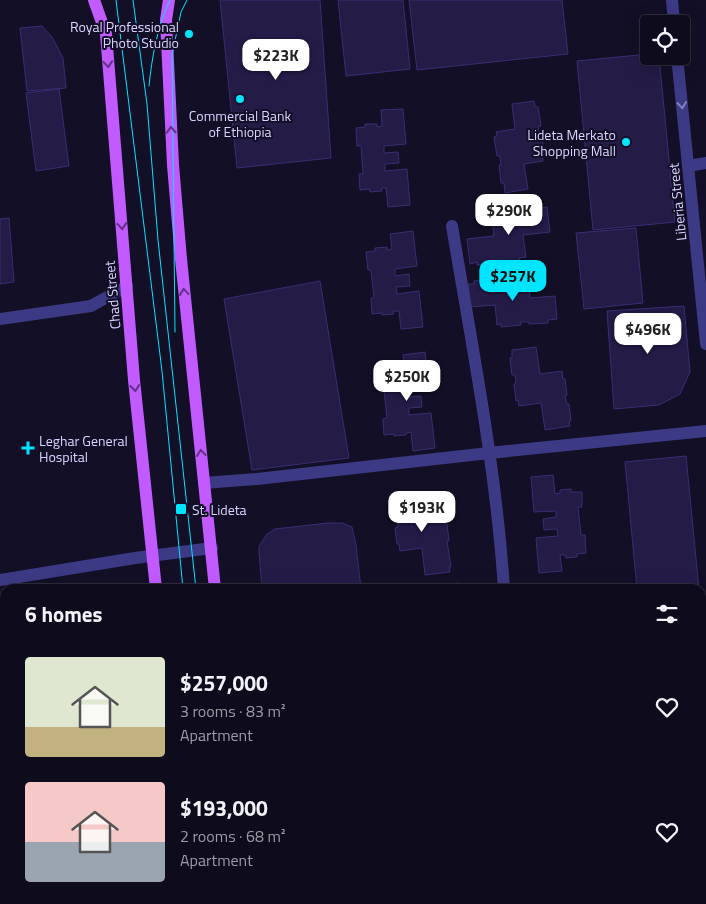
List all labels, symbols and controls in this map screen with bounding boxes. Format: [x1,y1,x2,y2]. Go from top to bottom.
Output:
map controls [640,15,690,65]
button: locate [640,15,690,65]
place label: Royal Professional Photo Studio [70,16,179,53]
marker: Royal Professional Photo Studio [183,28,195,40]
pin: $223K [241,38,311,81]
text: $223K [253,43,299,67]
one-way arrow [103,60,114,68]
marker: Commercial Bank of Ethiopia [234,93,246,105]
one-way arrow [676,101,687,109]
place label: Commercial Bank of Ethiopia [189,105,291,142]
place label: Lideta Merkato Shopping Mall [527,124,616,161]
one-way arrow [166,125,177,133]
marker: Lideta Merkato Shopping Mall [620,136,632,148]
street label: Liberia Street [662,162,692,242]
pin: $290K [474,194,544,236]
text: $290K [486,198,532,222]
one-way arrow [116,222,127,230]
street label: Chad Street [99,260,125,330]
pin: $257K [478,260,548,302]
text: $257K [490,264,536,288]
one-way arrow [179,287,190,295]
pin: $496K [613,312,683,355]
text: $496K [625,317,671,341]
pin: $250K [372,360,442,402]
text: $250K [384,364,430,388]
one-way arrow [129,384,140,392]
place label: Leghar General Hospital [39,430,128,467]
marker: Leghar General Hospital [21,441,35,455]
one-way arrow [196,449,207,457]
pin: $193K [387,490,457,533]
text: $193K [399,495,445,519]
place label: St. Lideta [192,499,247,520]
marker: St. Lideta [174,502,188,516]
text: 6 homes [25,598,102,630]
icon: filters [653,600,681,628]
text: $257,000 [180,667,268,699]
icon: home [65,677,125,737]
icon: heart [653,693,681,721]
text: 3 rooms · 83 m² [180,699,285,723]
text: Apartment [180,723,253,747]
text: $193,000 [180,792,268,824]
icon: home [65,802,125,862]
icon: heart [653,818,681,846]
text: 2 rooms · 68 m² [180,824,285,848]
text: Apartment [180,848,253,872]

